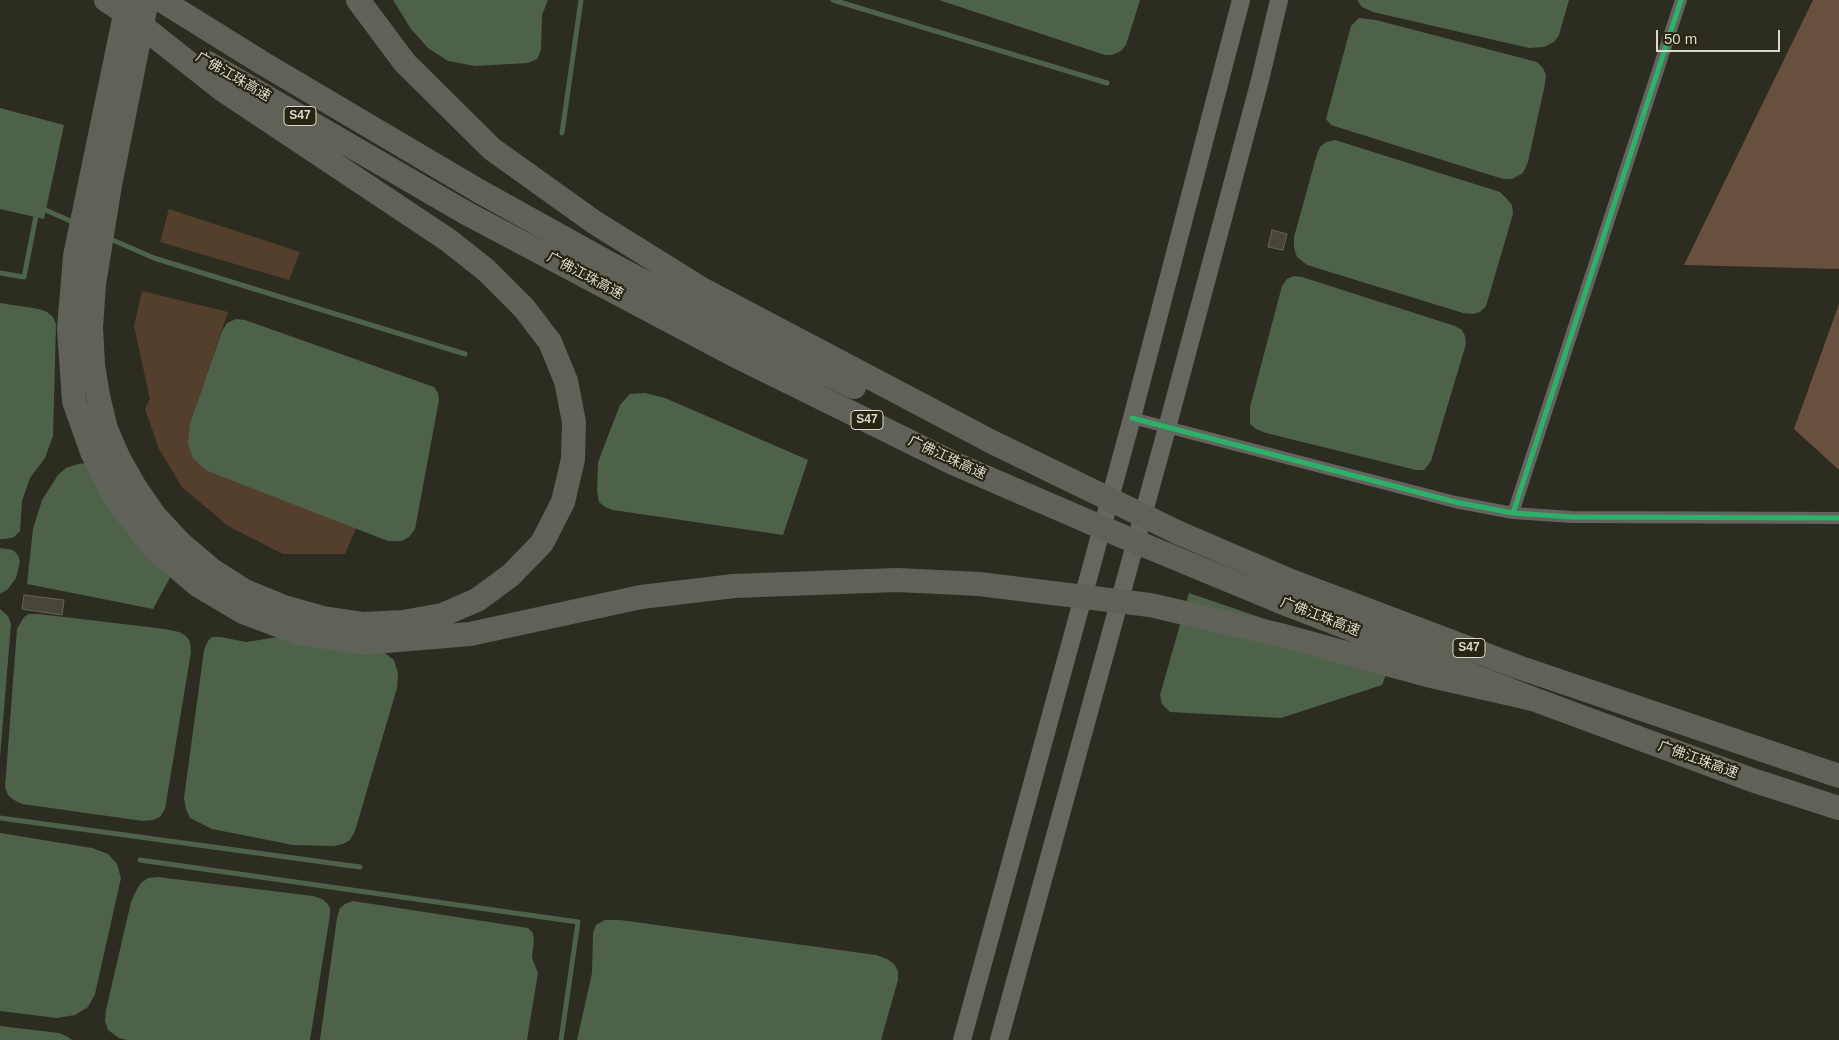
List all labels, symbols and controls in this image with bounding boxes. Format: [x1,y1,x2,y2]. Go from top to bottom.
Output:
scale bar [1659,20,1783,52]
text: 50 m [1664,30,1697,47]
street label: 广佛江珠高速 [192,49,274,105]
road number: S47 [284,106,316,125]
street label: 广佛江珠高速 [544,249,626,303]
road number: S47 [851,410,883,430]
street label: 广佛江珠高速 [905,433,989,483]
street label: 广佛江珠高速 [1278,594,1362,640]
road number: S47 [1453,638,1485,658]
street label: 广佛江珠高速 [1656,738,1740,782]

